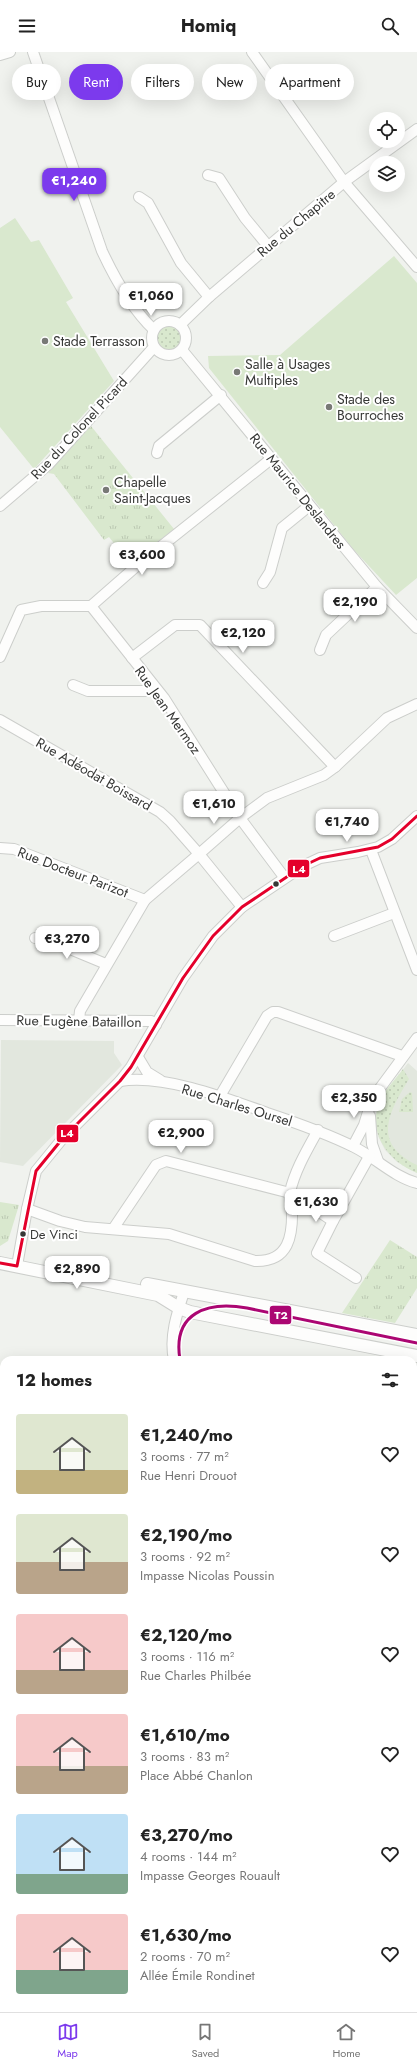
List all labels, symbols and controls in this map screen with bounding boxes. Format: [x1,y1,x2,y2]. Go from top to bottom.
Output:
text: Homiq [181,13,236,39]
icon: menu [16,15,38,37]
icon: search [379,15,401,37]
chip: Buy [12,64,61,100]
chip: Rent [69,64,123,100]
chip: Filters [131,64,194,100]
chip: New [202,64,257,100]
chip: Apartment [265,64,354,100]
map controls [369,112,405,192]
button: locate [369,112,405,148]
button: layers [369,156,405,192]
pin: €1,240 [41,168,107,202]
text: €1,240 [51,171,97,190]
street label: Rue du Chapitre [253,184,339,262]
pin: €1,060 [118,283,184,317]
text: €1,060 [128,286,174,305]
place label: Stade Terrasson [53,331,145,351]
marker: Stade Terrasson [40,336,50,346]
place label: Salle à Usages Multiples [245,354,331,390]
marker: Salle à Usages Multiples [232,367,242,377]
street label: Rue du Colonel Picard [26,372,132,484]
place label: Stade des Bourroches [337,389,404,425]
marker: Stade des Bourroches [324,402,334,412]
street label: Rue Maurice Deslandres [245,429,351,553]
place label: Chapelle Saint-Jacques [114,472,191,508]
marker: Chapelle Saint-Jacques [101,485,111,495]
pin: €3,600 [109,542,175,576]
text: €3,600 [119,545,165,564]
pin: €2,190 [322,589,388,623]
text: €2,190 [332,592,378,611]
pin: €2,120 [210,620,276,654]
text: €2,120 [220,623,266,642]
street label: Rue Jean Mermoz [130,662,206,759]
street label: Rue Adéodat Boissard [32,733,156,815]
pin: €1,610 [181,791,247,825]
text: €1,610 [192,794,236,813]
pin: €1,740 [314,809,380,843]
text: €1,740 [325,812,369,831]
street label: Rue Docteur Parizot [15,842,132,903]
line badge: L4 [287,859,310,878]
text: L4 [292,861,306,877]
unlabelled marker [271,879,281,889]
pin: €3,270 [34,926,100,960]
text: €3,270 [44,929,90,948]
street label: Rue Eugène Bataillon [16,1010,142,1032]
street label: Rue Charles Oursel [179,1079,295,1131]
pin: €2,350 [321,1085,387,1119]
text: €2,350 [331,1088,377,1107]
pin: €2,900 [148,1120,214,1154]
text: €2,900 [157,1123,205,1142]
line badge: L4 [56,1124,79,1143]
text: L4 [60,1125,74,1141]
pin: €1,630 [283,1189,349,1223]
text: €1,630 [294,1192,338,1211]
place label: De Vinci [30,1225,78,1244]
marker: De Vinci [18,1229,28,1239]
pin: €2,890 [44,1256,110,1290]
text: €2,890 [54,1259,100,1278]
line badge: T2 [269,1305,292,1325]
text: T2 [274,1307,288,1323]
text: 12 homes [16,1368,92,1392]
icon: filters [379,1369,401,1391]
text: €1,240/mo [140,1423,233,1447]
icon: home [48,1430,96,1478]
icon: heart [379,1443,401,1465]
text: 3 rooms · 77 m² [140,1447,229,1466]
text: Rue Henri Drouot [140,1466,237,1485]
text: €2,190/mo [140,1523,232,1547]
icon: home [48,1530,96,1578]
icon: heart [379,1543,401,1565]
text: 3 rooms · 92 m² [140,1547,230,1566]
text: Impasse Nicolas Poussin [140,1566,275,1585]
text: €2,120/mo [140,1623,232,1647]
icon: home [48,1630,96,1678]
icon: heart [379,1643,401,1665]
text: 3 rooms · 116 m² [140,1647,234,1666]
text: Rue Charles Philbée [140,1666,251,1685]
text: €1,610/mo [140,1723,230,1747]
icon: home [48,1730,96,1778]
icon: heart [379,1743,401,1765]
text: 3 rooms · 83 m² [140,1747,229,1766]
text: Place Abbé Chanlon [140,1766,253,1785]
text: €3,270/mo [140,1823,233,1847]
icon: home [48,1830,96,1878]
icon: heart [379,1843,401,1865]
text: 4 rooms · 144 m² [140,1847,237,1866]
text: Impasse Georges Rouault [140,1866,280,1885]
text: €1,630/mo [140,1923,232,1947]
icon: home [48,1930,96,1978]
icon: heart [379,1943,401,1965]
text: 2 rooms · 70 m² [140,1947,230,1966]
text: Allée Émile Rondinet [140,1966,255,1985]
tab: Map [57,2021,79,2061]
tab: Saved [192,2021,219,2061]
tab: Home [332,2021,361,2061]

